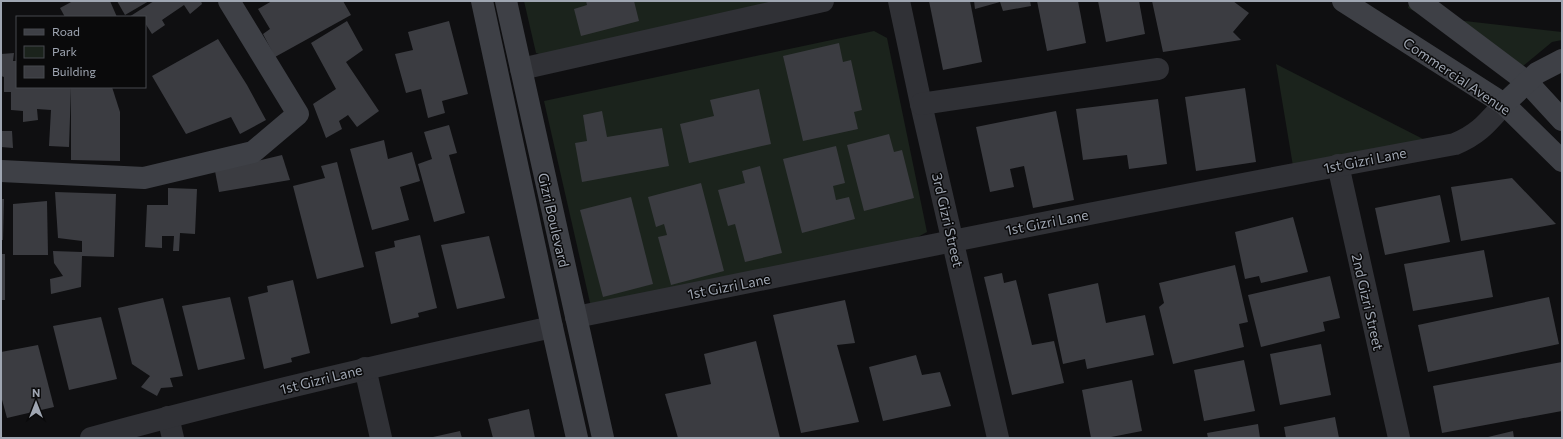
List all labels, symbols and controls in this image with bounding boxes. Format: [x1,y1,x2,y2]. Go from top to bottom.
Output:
legend [16,16,146,88]
text: Road [52,24,80,38]
street label: Commercial Avenue [1400,34,1514,118]
text: Park [52,44,78,58]
text: Building [52,64,96,78]
street label: 1st Gizri Lane [1322,144,1408,176]
street label: Gizri Boulevard [535,171,573,269]
street label: 3rd Gizri Street [929,171,967,269]
street label: 1st Gizri Lane [1004,206,1090,238]
street label: 2nd Gizri Street [1349,252,1387,352]
street label: 1st Gizri Lane [686,270,772,302]
street label: 1st Gizri Lane [278,361,364,397]
north arrow [16,383,56,423]
text: N [32,386,40,399]

